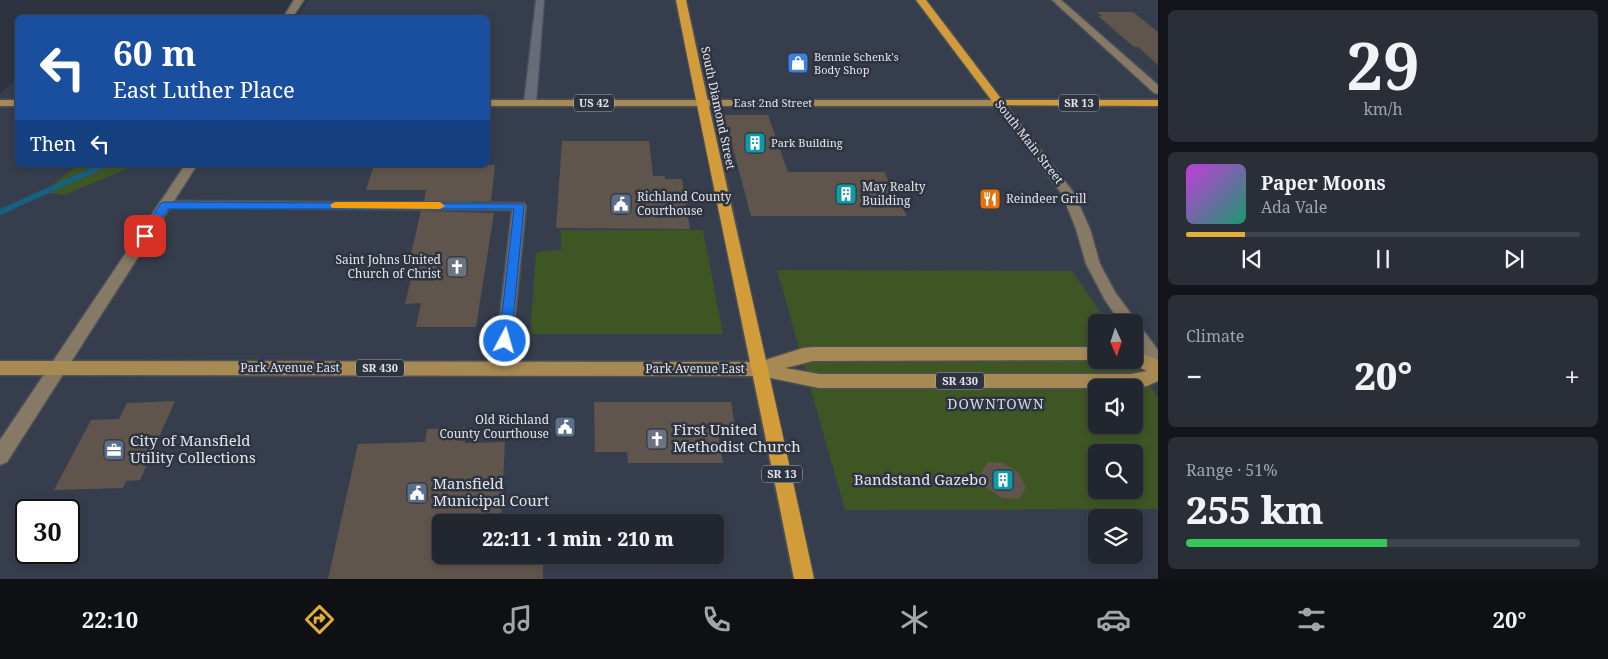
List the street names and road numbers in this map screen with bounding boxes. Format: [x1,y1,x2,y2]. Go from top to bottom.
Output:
street label: South Diamond Street [697,45,740,171]
road number: US 42 [574,95,614,112]
street label: East 2nd Street [734,95,812,110]
road number: SR 13 [1059,95,1099,112]
street label: South Main Street [991,96,1068,187]
street label: Park Avenue East [240,359,340,376]
road number: SR 430 [356,359,404,376]
street label: Park Avenue East [645,360,745,377]
road number: SR 430 [936,372,984,390]
road number: SR 13 [762,466,802,482]

